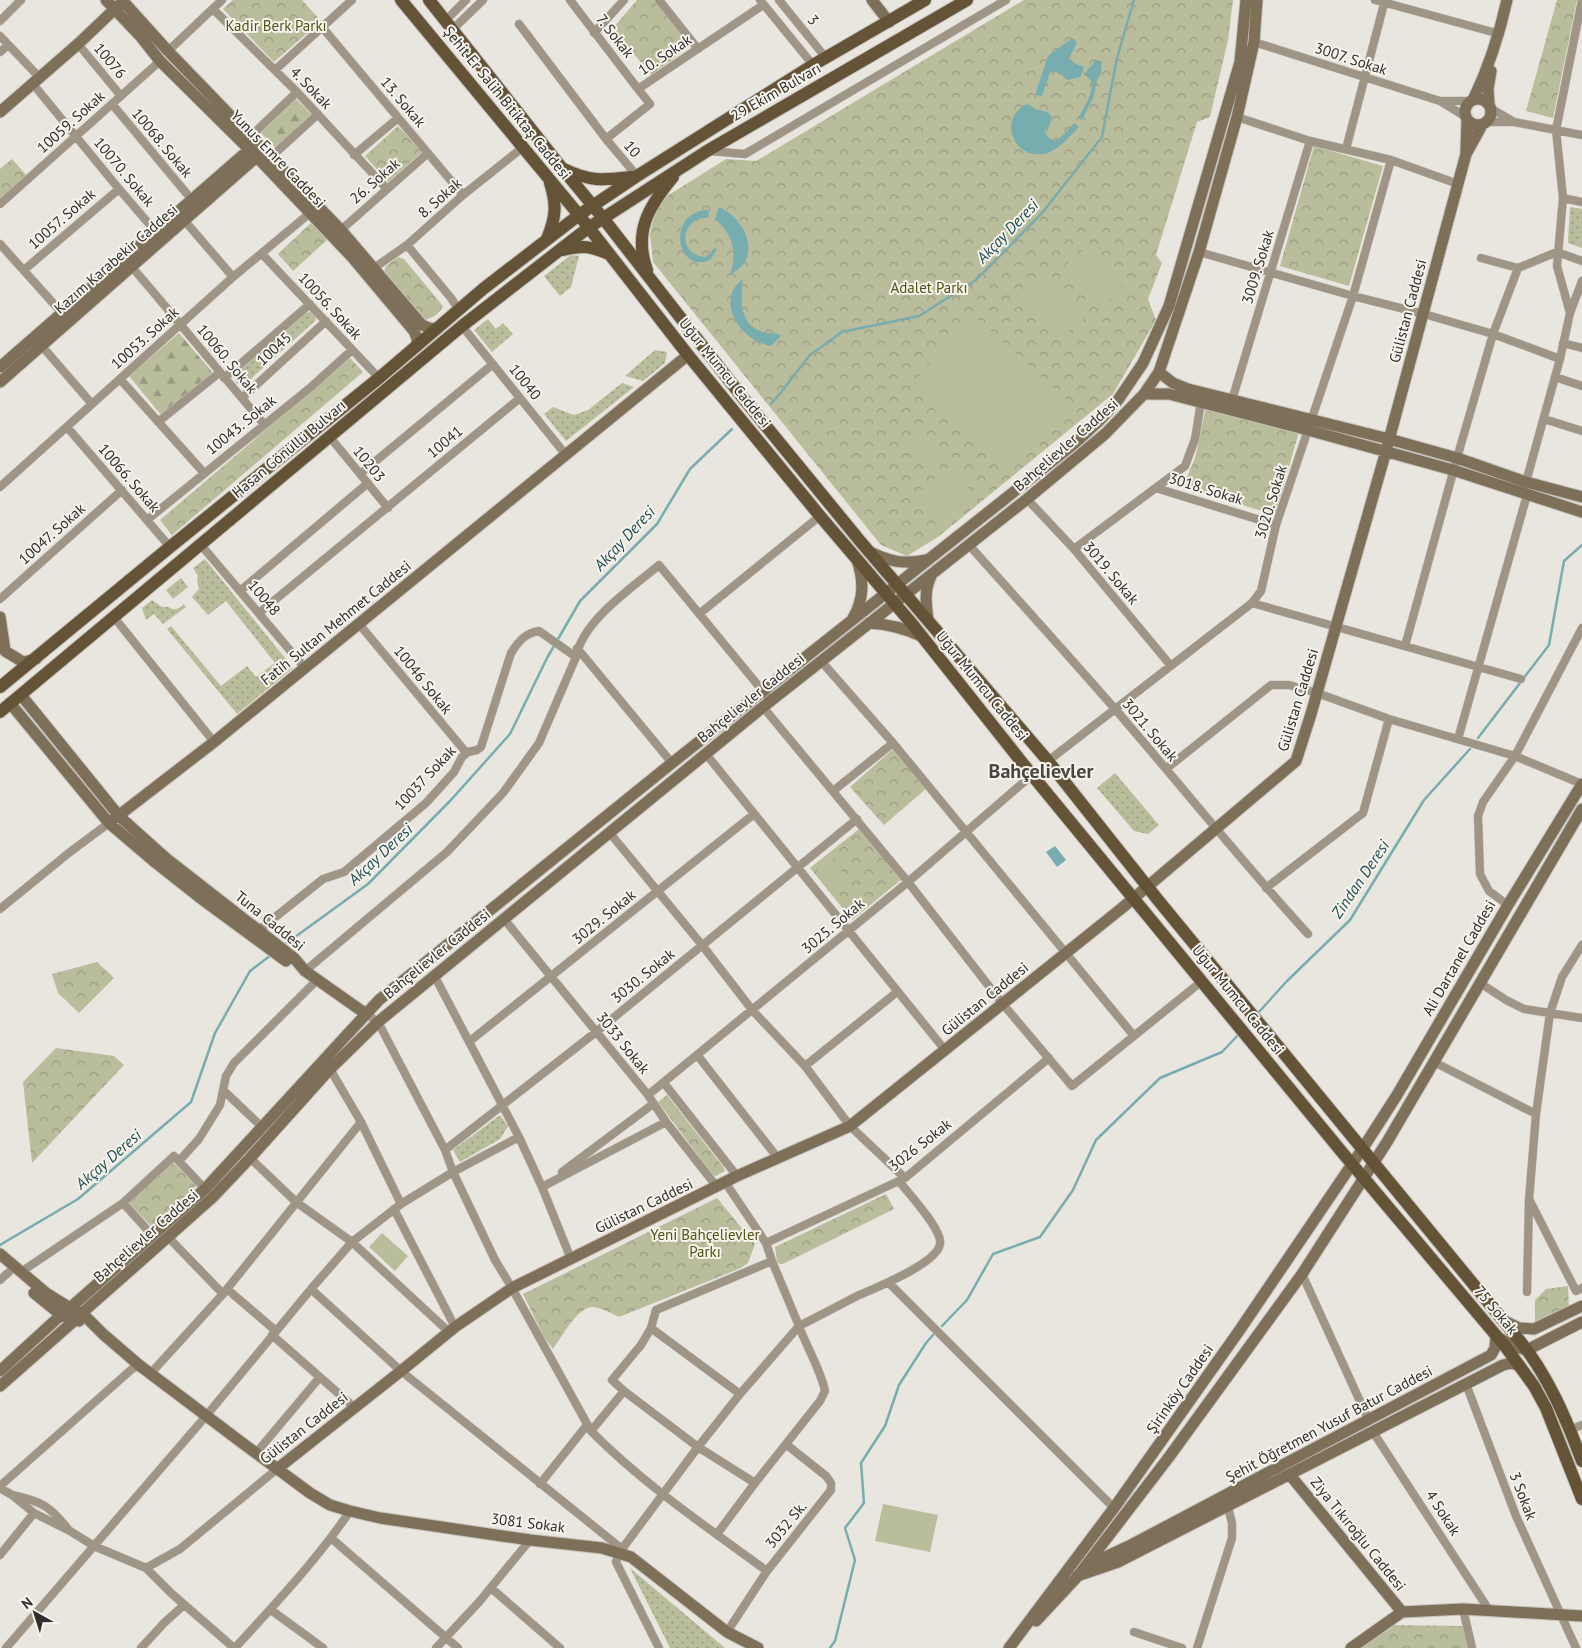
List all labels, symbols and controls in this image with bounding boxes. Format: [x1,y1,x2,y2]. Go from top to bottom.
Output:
street label: 7. Sokak [592,10,639,62]
street label: 3 [803,11,823,29]
park label: Kadir Berk Parkı [225,16,327,35]
street label: Şehit Er Salih Bitiktaş Caddesi [440,22,575,183]
street label: 10. Sokak [634,29,696,79]
street label: 3007. Sokak [1313,38,1390,79]
street label: 10076 [90,39,131,82]
street label: 29 Ekim Bulvarı [727,58,824,125]
street label: 4. Sokak [286,62,337,114]
street label: 13. Sokak [377,73,431,131]
street label: 10059. Sokak [33,86,109,157]
street label: 10068. Sokak [128,104,197,182]
street label: Yunus Emre Caddesi [227,106,330,212]
street label: 10070. Sokak [90,133,159,211]
street label: 10 [620,136,645,161]
street label: 26. Sokak [346,153,404,208]
street label: 8. Sokak [414,173,466,222]
street label: 10057. Sokak [24,184,100,253]
water label: Akçay Deresi [971,194,1043,268]
street label: Kazım Karabekir Caddesi [50,200,181,318]
street label: 3009. Sokak [1237,227,1278,306]
street label: Gülistan Caddesi [1385,257,1430,365]
street label: 10056. Sokak [295,268,367,344]
park label: Adalet Parkı [891,278,967,297]
street label: 10053. Sokak [107,302,183,373]
street label: Uğur Mumcu Caddesi [675,314,776,431]
street label: 10060. Sokak [193,320,262,398]
street label: 10045 [252,328,295,370]
street label: 10040 [505,360,546,404]
street label: 10043. Sokak [202,390,280,459]
street label: Bahçelievler Caddesi [1010,394,1122,495]
street label: Hasan Gönüllü Bulvarı [228,395,350,502]
street label: 10041 [423,421,466,462]
street label: 10066. Sokak [94,439,165,516]
street label: 10203 [349,442,390,486]
street label: 3020. Sokak [1250,462,1291,541]
street label: 3018. Sokak [1167,468,1246,509]
street label: 10047. Sokak [14,498,89,568]
water label: Akçay Deresi [588,501,660,575]
street label: 3019. Sokak [1079,537,1144,609]
street label: Fatih Sultan Mehmet Caddesi [257,556,415,689]
street label: 10048 [244,576,285,619]
street label: Uğur Mumcu Caddesi [932,627,1033,744]
street label: 10046 Sokak [390,642,457,718]
street label: Gülistan Caddesi [1273,646,1322,754]
street label: Bahçelievler Caddesi [693,649,808,747]
street label: 3021. Sokak [1118,694,1183,766]
street label: 10037 Sokak [390,741,460,814]
district label: Bahçelievler [989,758,1093,784]
water label: Akçay Deresi [343,818,417,890]
water label: Zindan Deresi [1326,835,1394,923]
street label: 3029. Sokak [568,885,640,948]
street label: Tuna Caddesi [232,887,309,955]
street label: 3025. Sokak [797,893,869,958]
street label: Ali Dartanel Caddesi [1418,896,1499,1019]
street label: Bahçelievler Caddesi [379,905,494,1003]
street label: Uğur Mumcu Caddesi [1188,941,1289,1058]
street label: 3030. Sokak [607,944,679,1007]
street label: Gülistan Caddesi [937,958,1032,1040]
street label: 3033 Sokak [593,1008,655,1078]
street label: 3026 Sokak [884,1114,956,1175]
water label: Akçay Deresi [70,1124,146,1194]
street label: Gülistan Caddesi [592,1174,696,1237]
street label: Bahçelievler Caddesi [90,1185,202,1286]
park label: Yeni Bahçelievler Parkı [650,1225,760,1261]
street label: 75 Sokak [1470,1281,1523,1339]
street label: Şirinköy Caddesi [1142,1340,1217,1437]
street label: Şehit Öğretmen Yusuf Batur Caddesi [1222,1361,1435,1486]
street label: Gülistan Caddesi [256,1387,352,1468]
street label: 3 Sokak [1506,1469,1542,1523]
street label: Ziya Tıkıroğlu Caddesi [1307,1473,1410,1595]
street label: 4 Sokak [1422,1487,1465,1540]
street label: 3032 Sk. [761,1497,810,1552]
street label: 3081 Sokak [490,1509,567,1537]
north arrow [10,1588,60,1638]
text: N [18,1593,36,1613]

